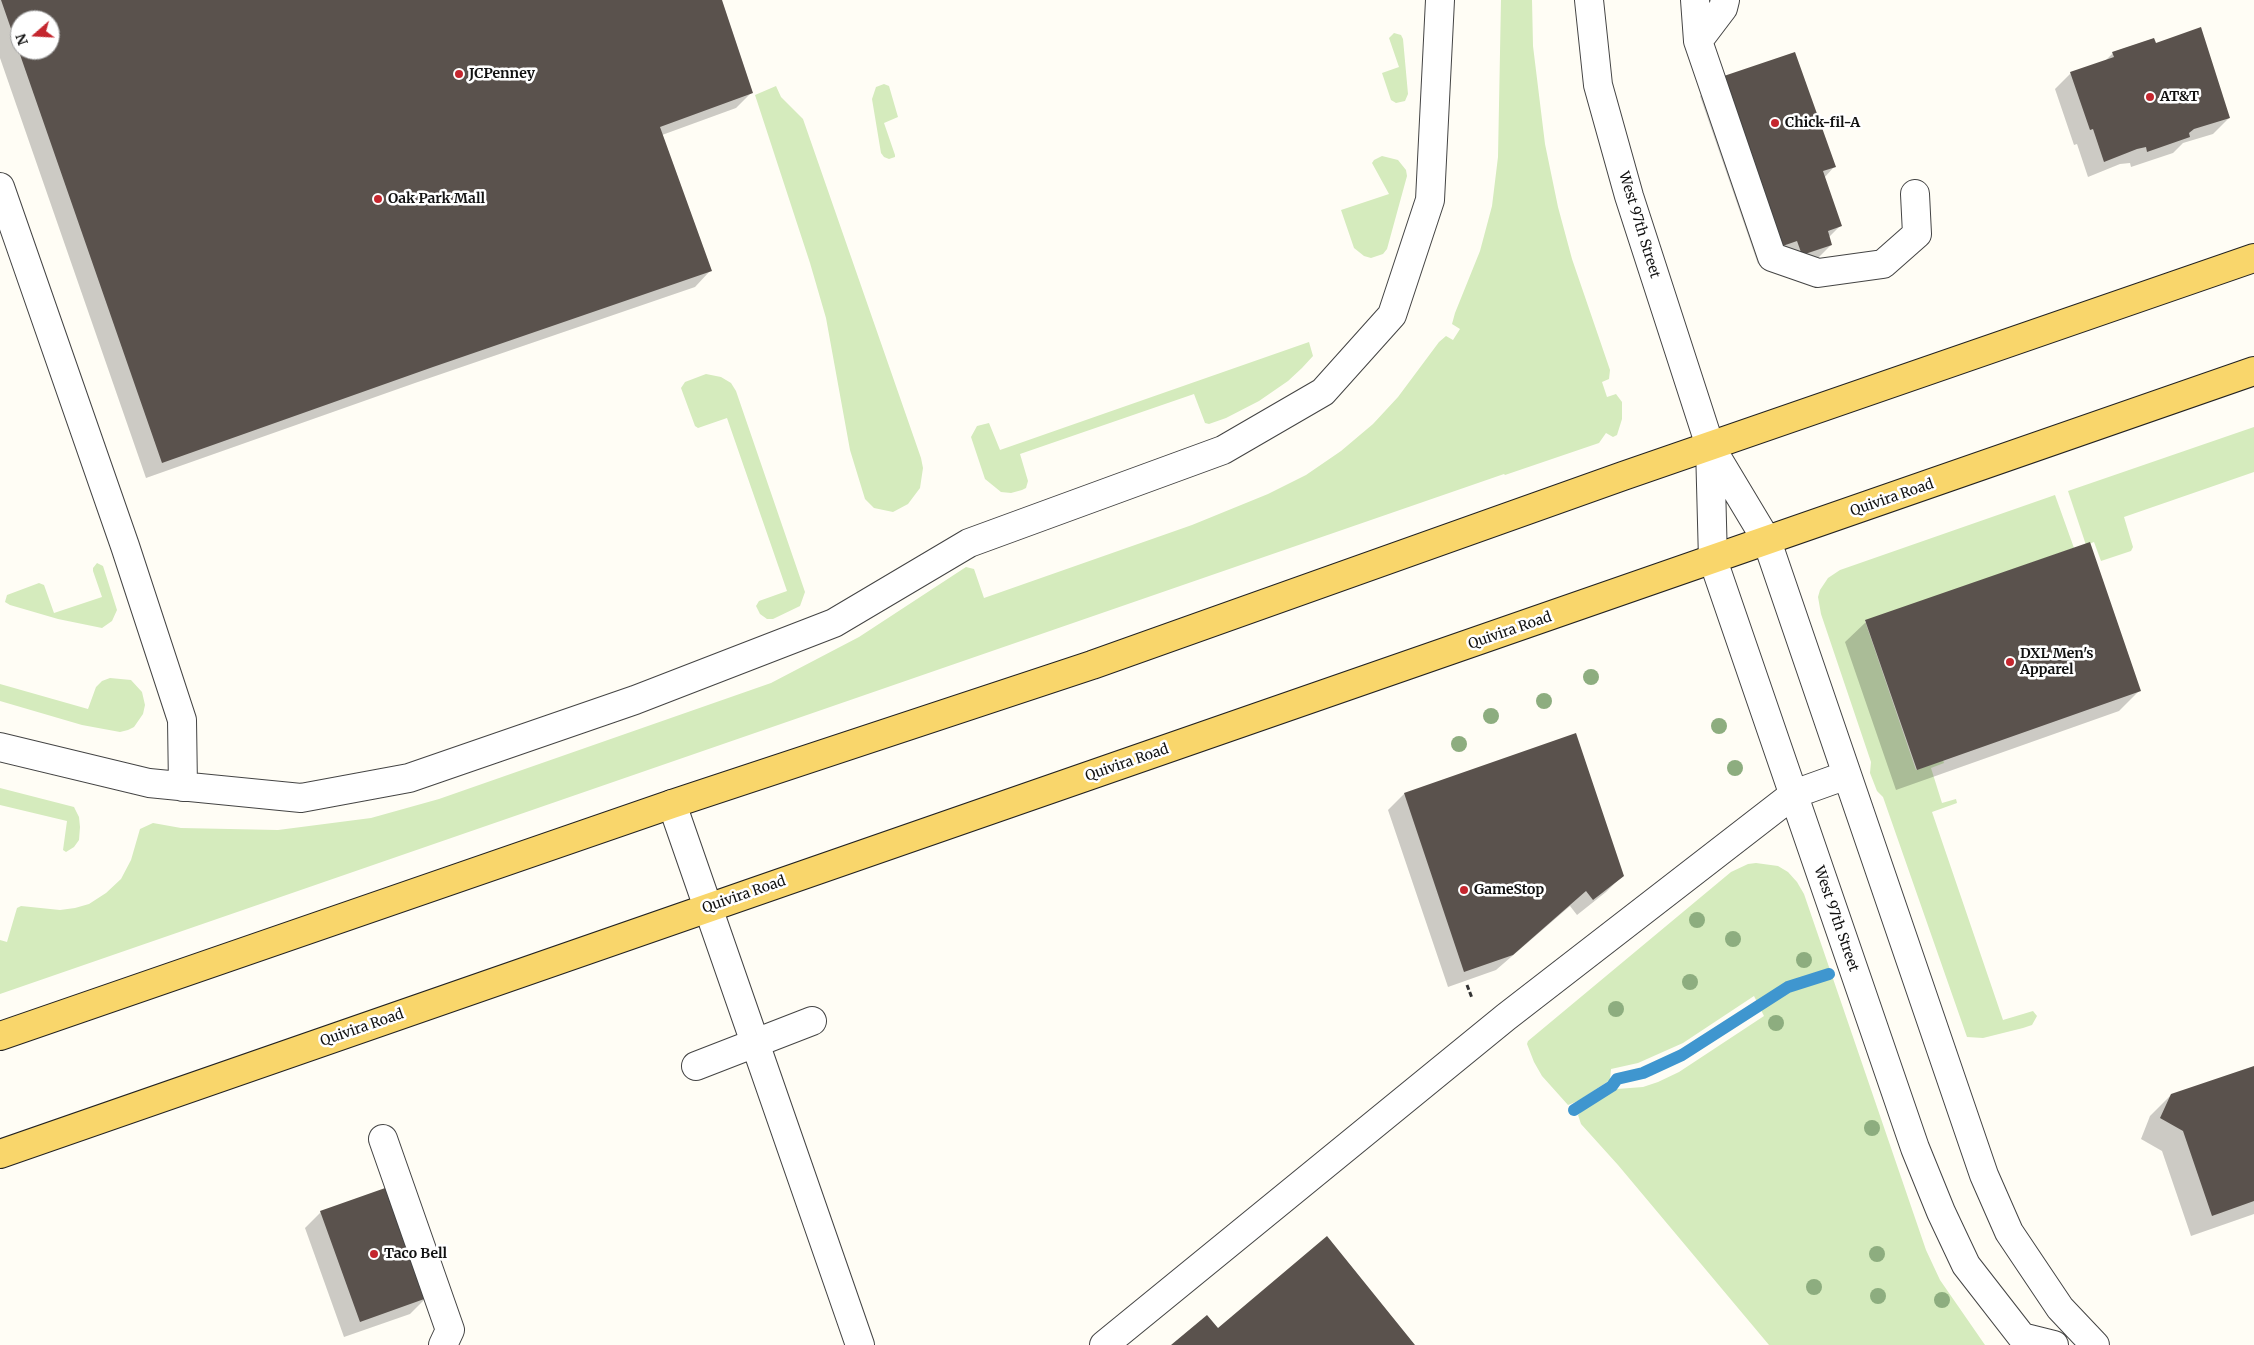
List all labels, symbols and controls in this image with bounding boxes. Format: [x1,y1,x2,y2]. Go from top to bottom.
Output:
north arrow [10,10,60,60]
text: N [11,31,32,48]
place label: JCPenney [469,66,535,82]
marker: JCPenney [453,68,465,80]
place label: AT&T [2160,89,2199,105]
marker: AT&T [2144,91,2156,103]
place label: Chick-fil-A [1785,115,1860,131]
marker: Chick-fil-A [1769,117,1781,129]
street label: West 97th Street [1615,170,1663,280]
place label: Oak Park Mall [388,191,485,207]
marker: Oak Park Mall [372,193,384,205]
street label: Quivira Road [1848,476,1936,520]
street label: Quivira Road [1466,609,1554,653]
place label: DXL Men's Apparel [2020,646,2094,679]
marker: DXL Men's Apparel [2004,656,2016,668]
street label: Quivira Road [1083,741,1171,785]
street label: West 97th Street [1810,864,1862,974]
street label: Quivira Road [700,873,788,917]
place label: GameStop [1474,882,1544,898]
marker: GameStop [1458,884,1470,896]
street label: Quivira Road [318,1006,406,1050]
place label: Taco Bell [384,1246,447,1262]
marker: Taco Bell [368,1248,380,1260]

